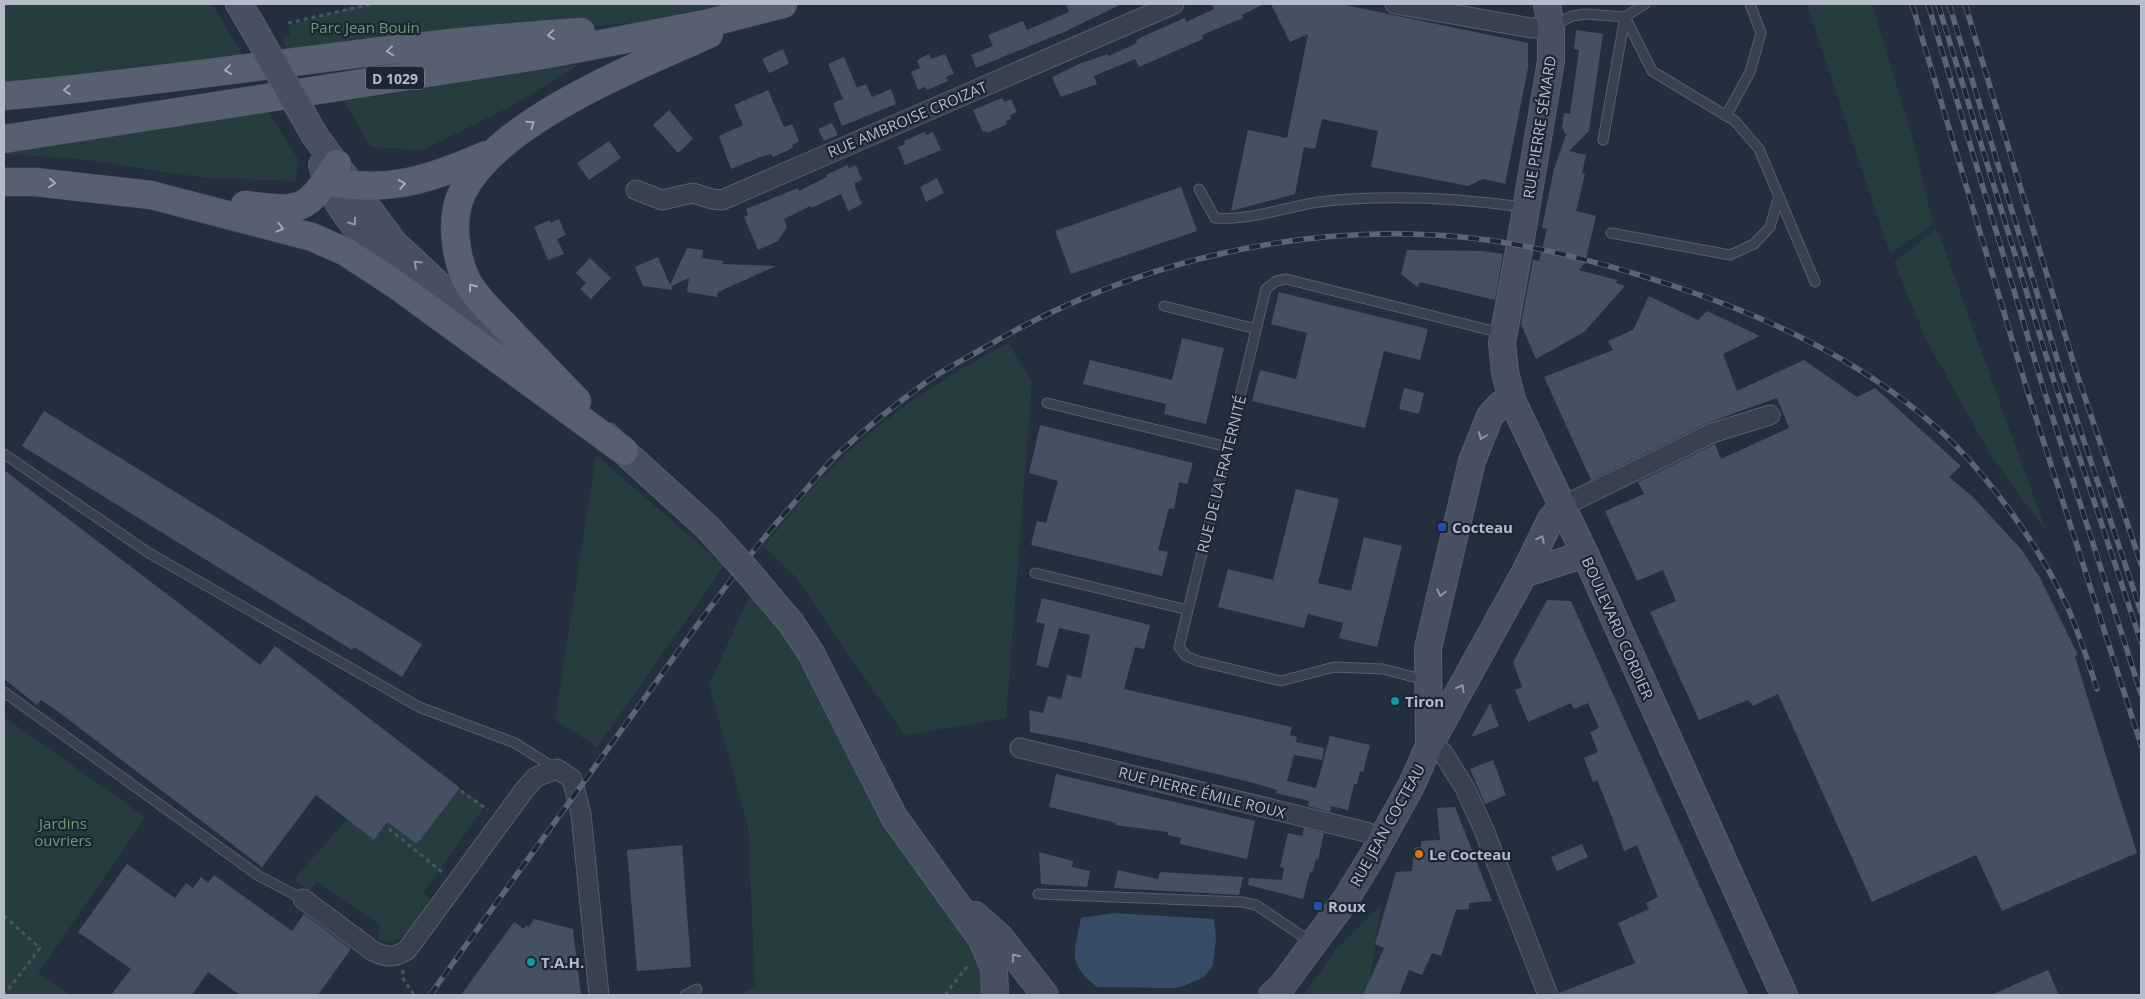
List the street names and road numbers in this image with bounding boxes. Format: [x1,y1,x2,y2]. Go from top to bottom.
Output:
street label: RUE PIERRE SÉMARD [1518,54,1560,200]
road number: D 1029 [366,66,424,90]
street label: RUE AMBROISE CROIZAT [824,76,991,162]
street label: RUE DE LA FRATERNITÉ [1192,393,1250,555]
street label: BOULEVARD CORDIER [1578,554,1659,703]
street label: RUE JEAN COCTEAU [1345,760,1429,890]
street label: RUE PIERRE ÉMILE ROUX [1116,762,1288,823]

